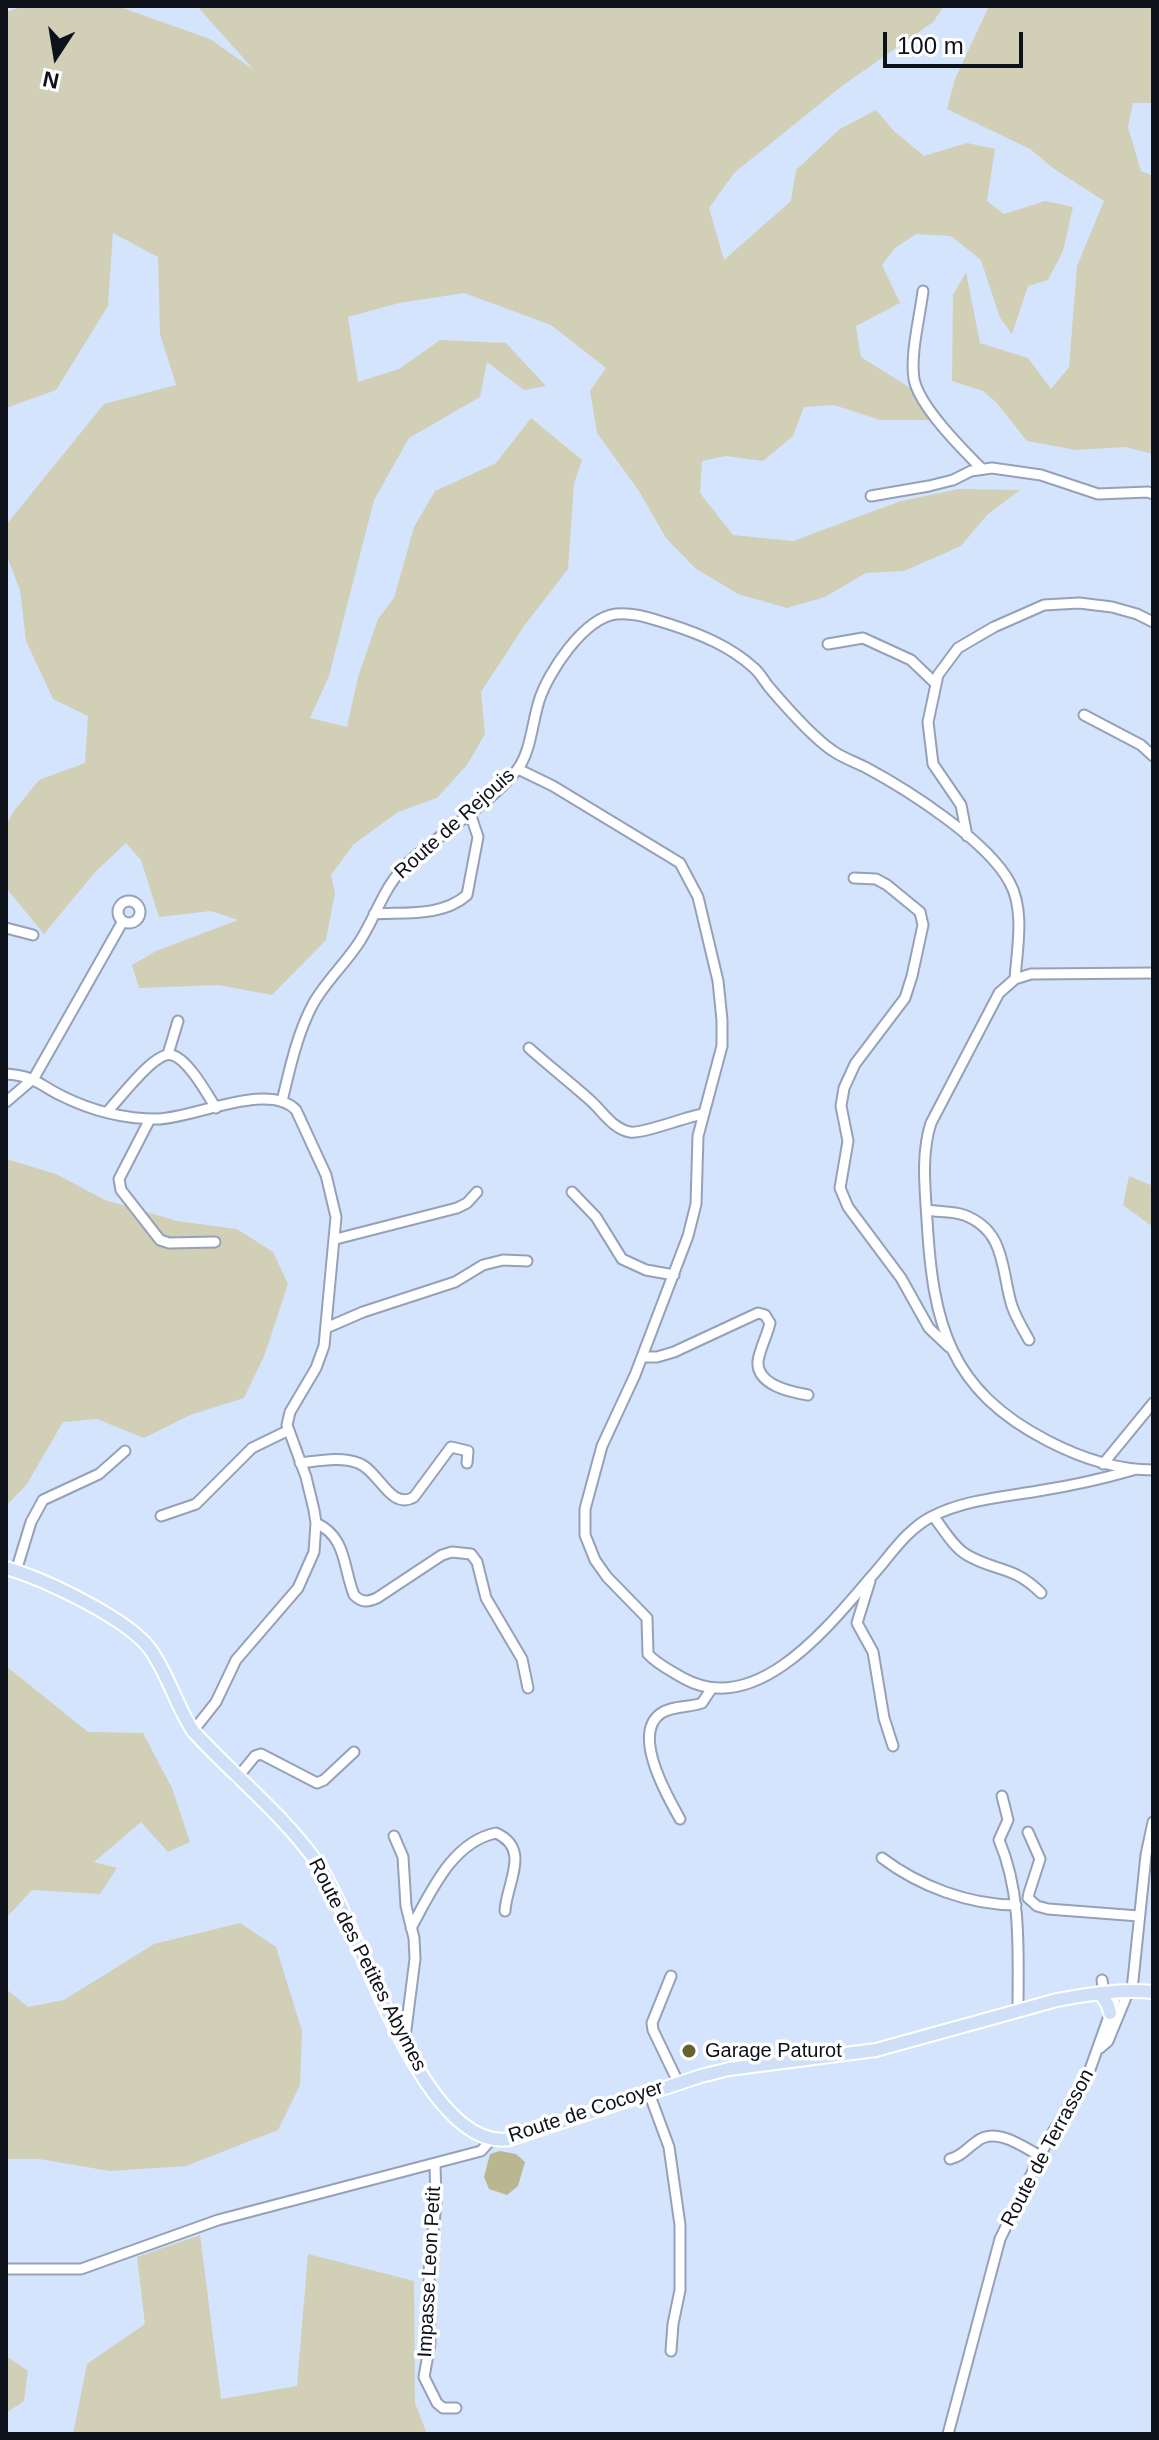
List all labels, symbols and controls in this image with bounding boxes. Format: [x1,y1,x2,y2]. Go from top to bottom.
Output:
north arrow [16,16,96,96]
scale bar [887,16,1027,66]
text: 100 m [897,32,964,59]
text: N [41,66,61,94]
street label: Route de Rejouis [390,764,520,884]
street label: Route des Petites Abymes [303,1855,431,2075]
place label: Garage Paturot [705,2039,842,2063]
marker: Garage Paturot [680,2042,698,2060]
street label: Route de Terrasson [996,2065,1100,2231]
street label: Route de Cocoyer [506,2076,666,2148]
street label: Impasse Leon Petit [414,2186,446,2358]

